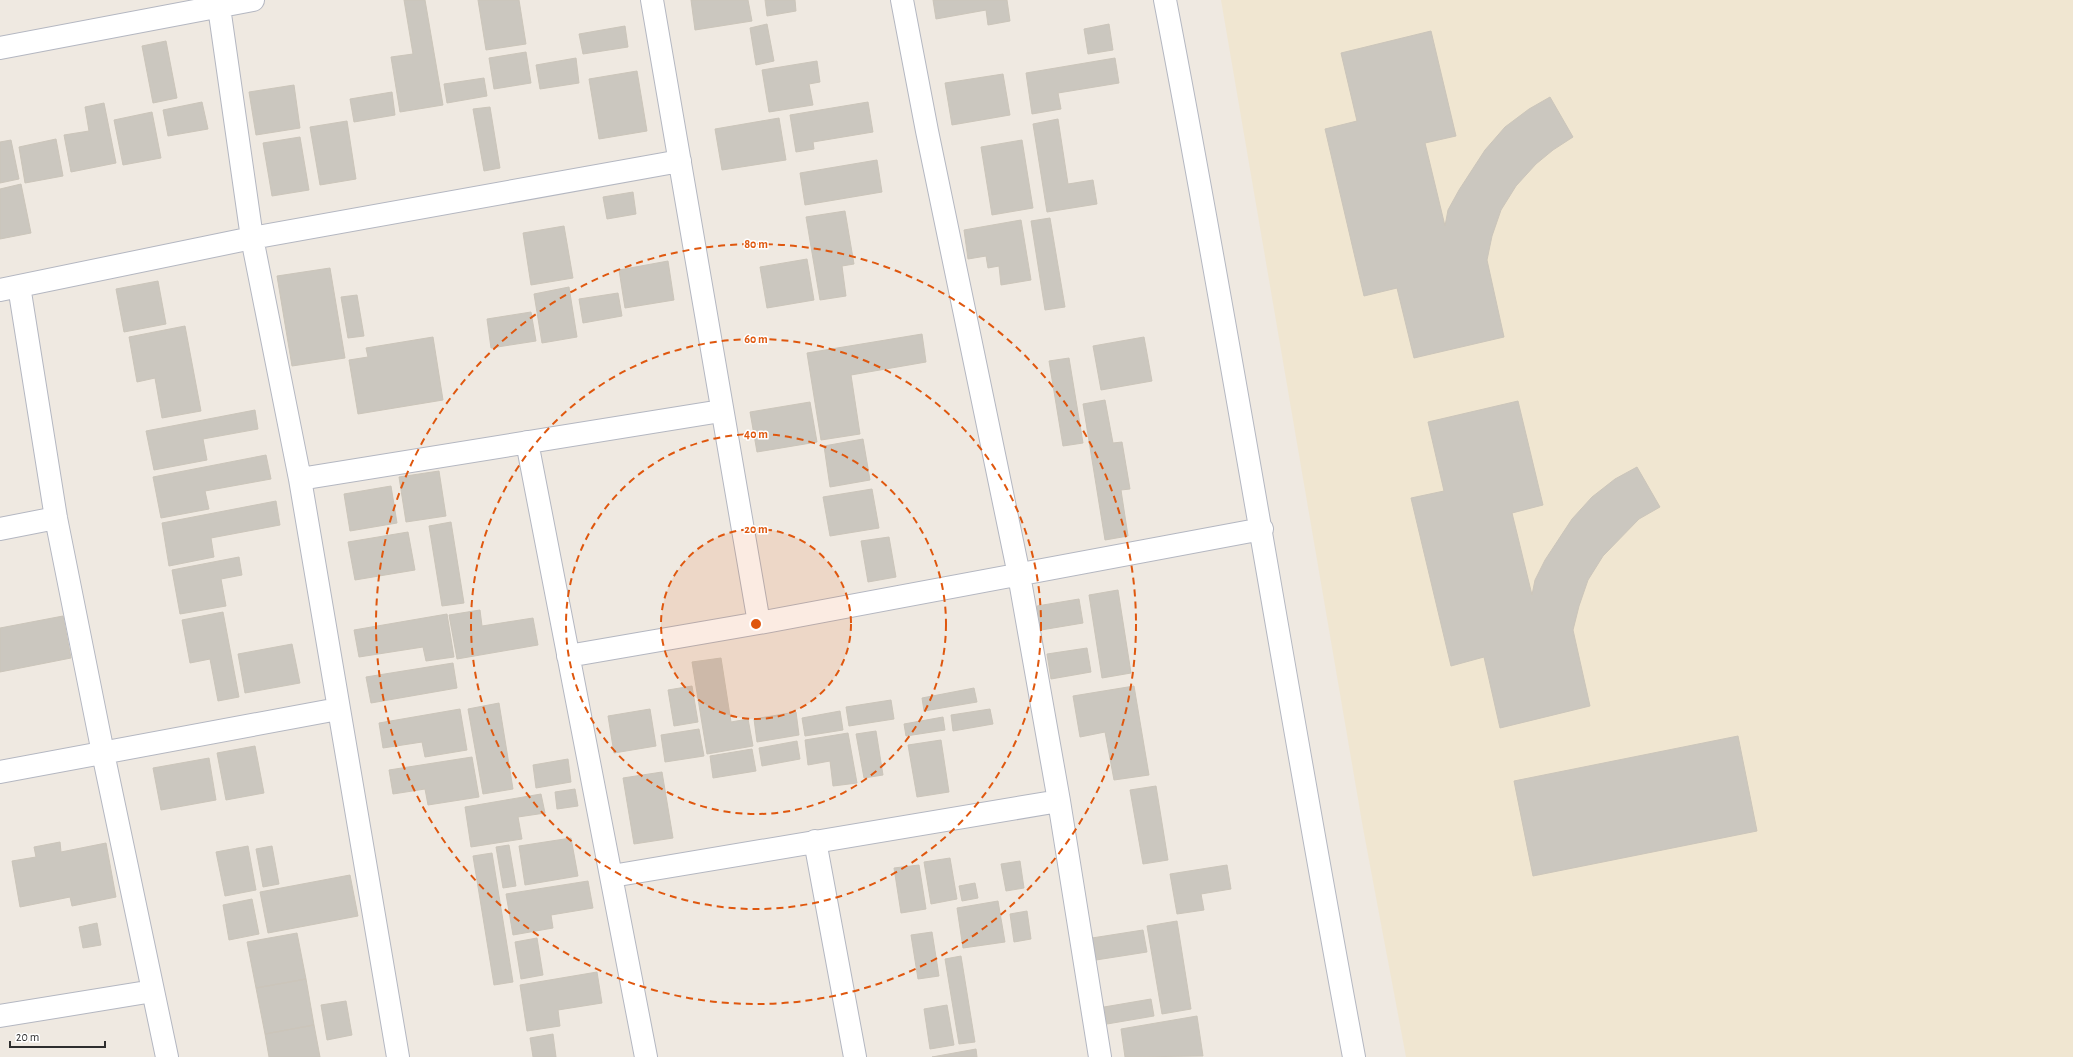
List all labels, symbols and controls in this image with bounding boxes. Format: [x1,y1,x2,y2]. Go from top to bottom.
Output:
text: 80 m [744,238,768,250]
text: 60 m [744,333,768,345]
text: 40 m [744,428,768,440]
text: 20 m [744,523,768,535]
centre of rings [749,617,763,631]
scale bar [10,1023,105,1049]
text: 20 m [16,1031,39,1043]

